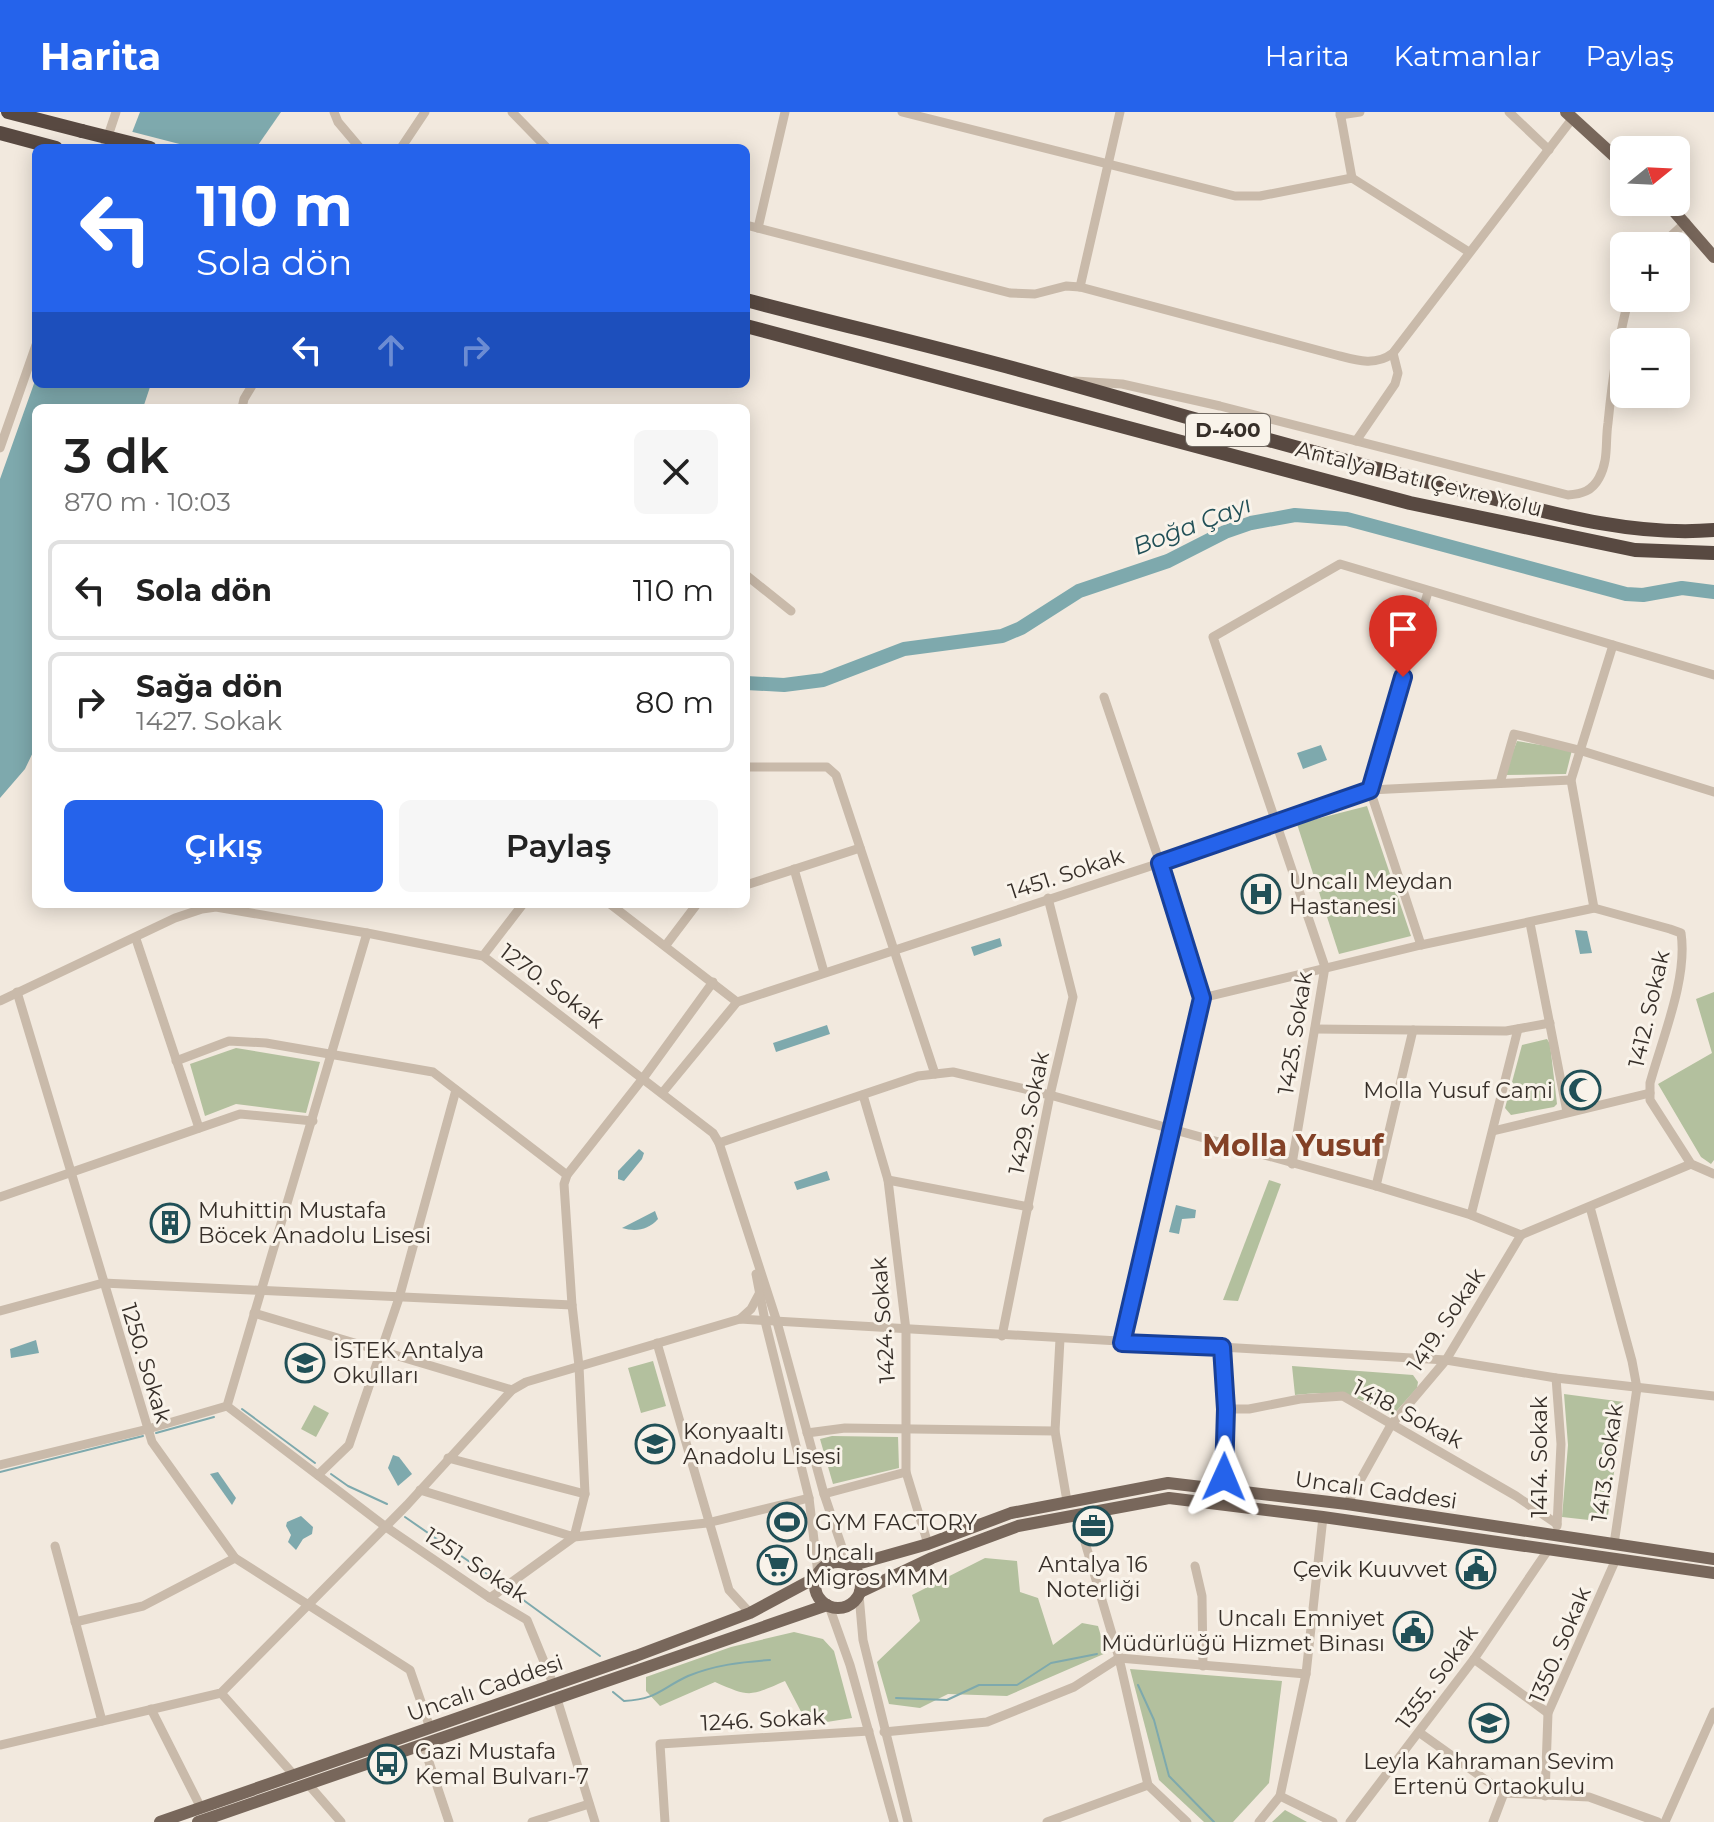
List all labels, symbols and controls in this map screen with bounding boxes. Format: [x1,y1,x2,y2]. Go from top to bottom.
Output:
text: Harita [40,33,161,80]
text: Harita [1265,39,1350,73]
text: Katmanlar [1394,39,1541,73]
text: Paylaş [1585,39,1674,73]
north arrow [1610,136,1690,216]
map controls [1610,136,1690,408]
text: 110 m [196,172,353,240]
icon: left [64,176,168,280]
button: + [1610,232,1690,312]
text: Sola dön [196,240,352,284]
icon: left [285,328,329,372]
icon: ahead [369,328,413,372]
icon: right [453,328,497,372]
button: − [1610,328,1690,408]
road number: D-400 [1186,414,1270,446]
text: 3 dk [64,427,169,485]
button: close [634,430,718,514]
street label: Antalya Batı Çevre Yolu [1293,435,1545,523]
text: 870 m · 10:03 [64,486,231,518]
water label: Boğa Çayı [1129,489,1255,561]
icon: left [68,568,112,612]
text: Sola dön [136,572,272,609]
text: 110 m [633,572,714,609]
pin [1369,595,1437,677]
icon: arrive [1381,607,1425,651]
text: Sağa dön [136,668,283,705]
icon: right [68,680,112,724]
text: 80 m [635,684,714,721]
text: 1427. Sokak [136,705,282,737]
button: Çıkış [64,800,383,892]
button: Paylaş [399,800,718,892]
street label: 1451. Sokak [1005,842,1128,905]
place label: Uncalı Meydan Hastanesi [1289,868,1453,920]
hospital icon: Uncalı Meydan Hastanesi [1240,873,1282,915]
street label: 1270. Sokak [494,938,610,1035]
street label: 1412. Sokak [1622,947,1676,1070]
street label: 1425. Sokak [1272,969,1318,1096]
street label: 1429. Sokak [1003,1048,1055,1177]
mosque icon: Molla Yusuf Cami [1560,1069,1602,1111]
place label: Molla Yusuf Cami [1363,1077,1553,1104]
district label: Molla Yusuf [1202,1127,1385,1164]
place label: Muhittin Mustafa Böcek Anadolu Lisesi [198,1197,431,1249]
building icon: Muhittin Mustafa Böcek Anadolu Lisesi [149,1202,191,1244]
street label: 1424. Sokak [865,1255,901,1384]
street label: 1419. Sokak [1401,1262,1491,1377]
street label: 1250. Sokak [115,1300,177,1427]
place label: İSTEK Antalya Okulları [333,1337,484,1389]
school or university icon: İSTEK Antalya Okulları [284,1342,326,1384]
street label: 1418. Sokak [1348,1374,1468,1455]
street label: 1414. Sokak [1526,1395,1553,1518]
street label: 1413. Sokak [1585,1401,1629,1524]
place label: Konyaaltı Anadolu Lisesi [683,1418,841,1470]
school or university icon: Konyaaltı Anadolu Lisesi [634,1423,676,1465]
position arrow [1182,1435,1266,1519]
street label: Uncalı Caddesi [1293,1465,1459,1515]
sports icon: GYM FACTORY [766,1501,808,1543]
office icon: Antalya 16 Noterliği [1072,1505,1114,1547]
place label: GYM FACTORY [815,1509,977,1536]
street label: 1251. Sokak [419,1522,533,1609]
place label: Uncalı Migros MMM [805,1539,949,1591]
supermarket icon: Uncalı Migros MMM [756,1544,798,1586]
public building icon: Çevik Kuuvvet [1455,1548,1497,1590]
place label: Antalya 16 Noterliği [1038,1551,1148,1603]
place label: Çevik Kuuvvet [1293,1556,1448,1583]
street label: 1350. Sokak [1523,1582,1597,1707]
place label: Uncalı Emniyet Müdürlüğü Hizmet Binası [1101,1605,1385,1657]
public building icon: Uncalı Emniyet Müdürlüğü Hizmet Binası [1392,1610,1434,1652]
street label: 1355. Sokak [1390,1619,1484,1734]
street label: Uncalı Caddesi [403,1649,567,1727]
school or university icon: Leyla Kahraman Sevim Ertenü Ortaokulu [1468,1702,1510,1744]
street label: 1246. Sokak [700,1703,827,1737]
place label: Gazi Mustafa Kemal Bulvarı-7 [415,1738,589,1790]
bus stop icon: Gazi Mustafa Kemal Bulvarı-7 [366,1743,408,1785]
place label: Leyla Kahraman Sevim Ertenü Ortaokulu [1363,1748,1615,1800]

